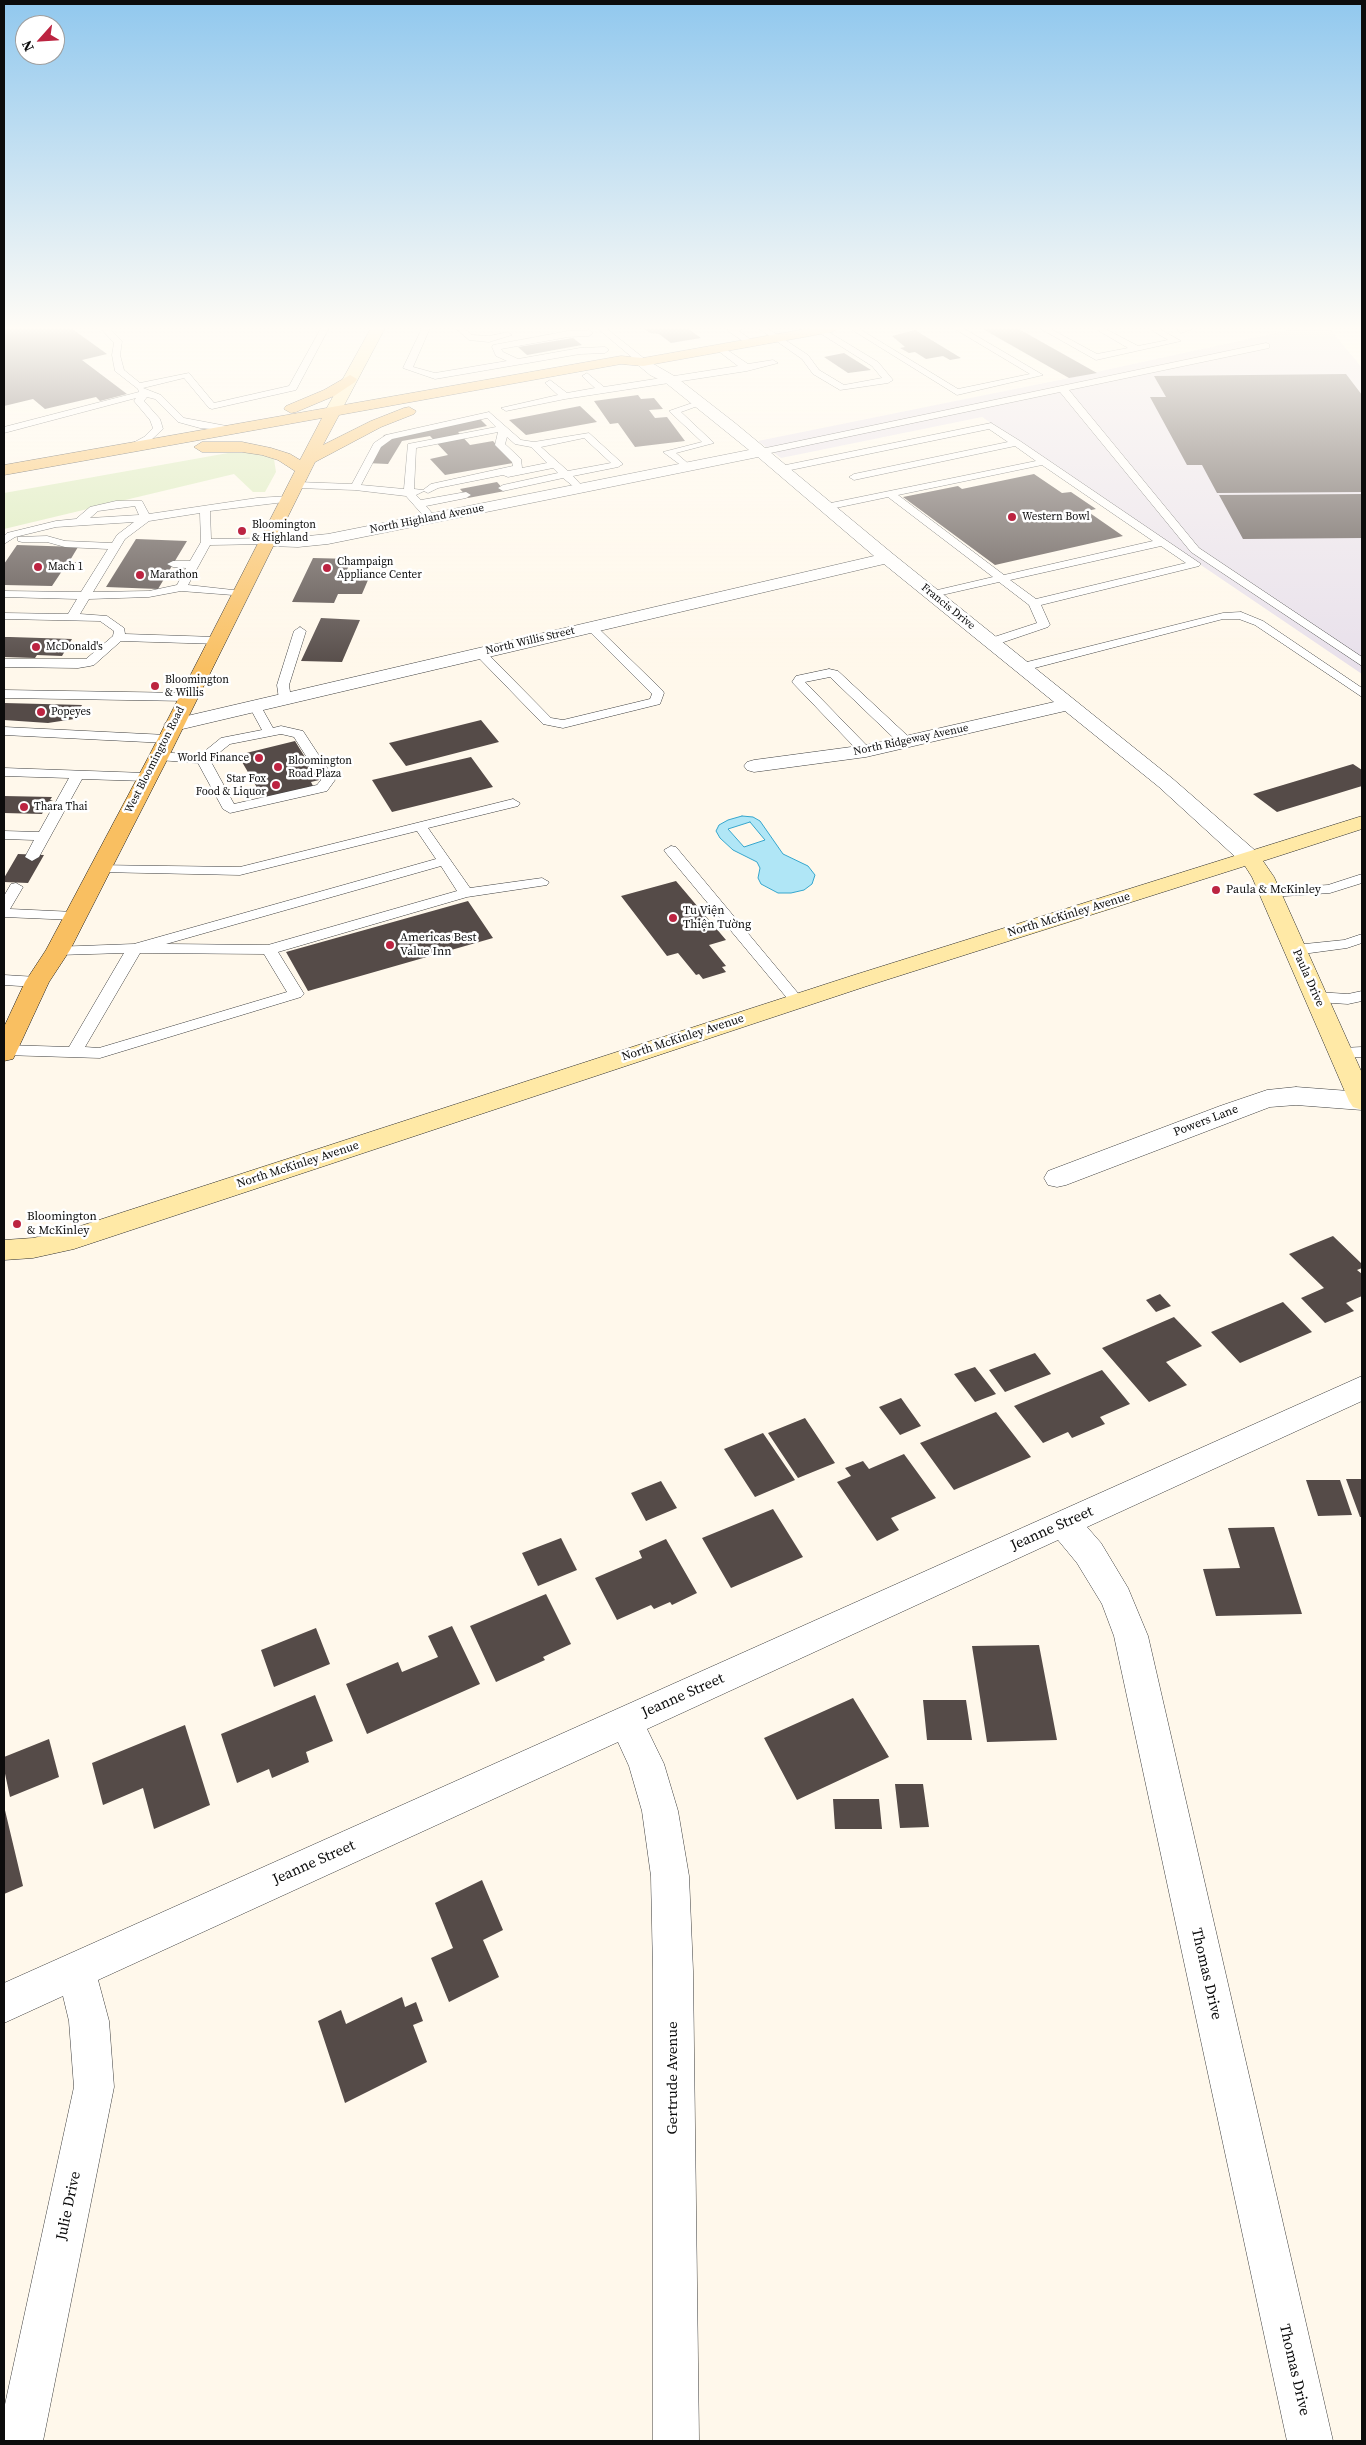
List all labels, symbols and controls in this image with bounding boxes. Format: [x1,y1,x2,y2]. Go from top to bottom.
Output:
north arrow [15,15,65,65]
text: N [16,37,39,55]
street label: North Highland Avenue [369,501,485,537]
place label: Western Bowl [1022,510,1090,524]
marker: Western Bowl [1006,511,1018,523]
place label: Bloomington & Highland [252,518,316,544]
marker: Bloomington & Highland [236,525,248,537]
place label: Champaign Appliance Center [337,555,422,581]
place label: Mach 1 [48,560,83,574]
marker: Mach 1 [32,561,44,573]
marker: Champaign Appliance Center [321,562,333,574]
place label: Marathon [150,568,198,582]
marker: Marathon [134,569,146,581]
street label: Francis Drive [918,581,978,633]
street label: North Willis Street [484,624,576,658]
place label: McDonald's [46,640,103,654]
marker: McDonald's [30,641,42,653]
place label: Bloomington & Willis [165,673,229,699]
marker: Bloomington & Willis [149,680,161,692]
place label: Popeyes [51,705,91,719]
street label: West Bloomington Road [122,705,188,815]
marker: Popeyes [35,706,47,718]
street label: North Ridgeway Avenue [852,721,970,759]
place label: World Finance [177,751,249,765]
marker: World Finance [253,752,265,764]
place label: Bloomington Road Plaza [288,754,352,780]
marker: Bloomington Road Plaza [272,761,284,773]
place label: Star Fox Food & Liquor [196,772,266,798]
marker: Star Fox Food & Liquor [270,779,282,791]
place label: Thara Thai [34,800,88,814]
marker: Thara Thai [18,801,30,813]
place label: Paula & McKinley [1226,883,1321,897]
marker: Paula & McKinley [1210,884,1222,896]
street label: North McKinley Avenue [1006,889,1132,941]
place label: Tu Viện Thiện Tường [683,904,751,932]
marker: Tu Viện Thiện Tường [667,912,679,924]
place label: Americas Best Value Inn [400,931,476,959]
marker: Americas Best Value Inn [384,939,396,951]
street label: Paula Drive [1289,947,1327,1009]
street label: North McKinley Avenue [620,1011,746,1065]
street label: Powers Lane [1172,1102,1240,1140]
street label: North McKinley Avenue [235,1138,361,1192]
place label: Bloomington & McKinley [27,1210,97,1238]
marker: Bloomington & McKinley [11,1218,23,1230]
street label: Jeanne Street [1008,1503,1096,1555]
street label: Jeanne Street [639,1670,727,1722]
street label: Jeanne Street [270,1837,358,1889]
street label: Thomas Drive [1187,1926,1225,2022]
street label: Gertrude Avenue [664,2021,682,2135]
street label: Julie Drive [53,2170,85,2242]
street label: Thomas Drive [1275,2322,1313,2418]

